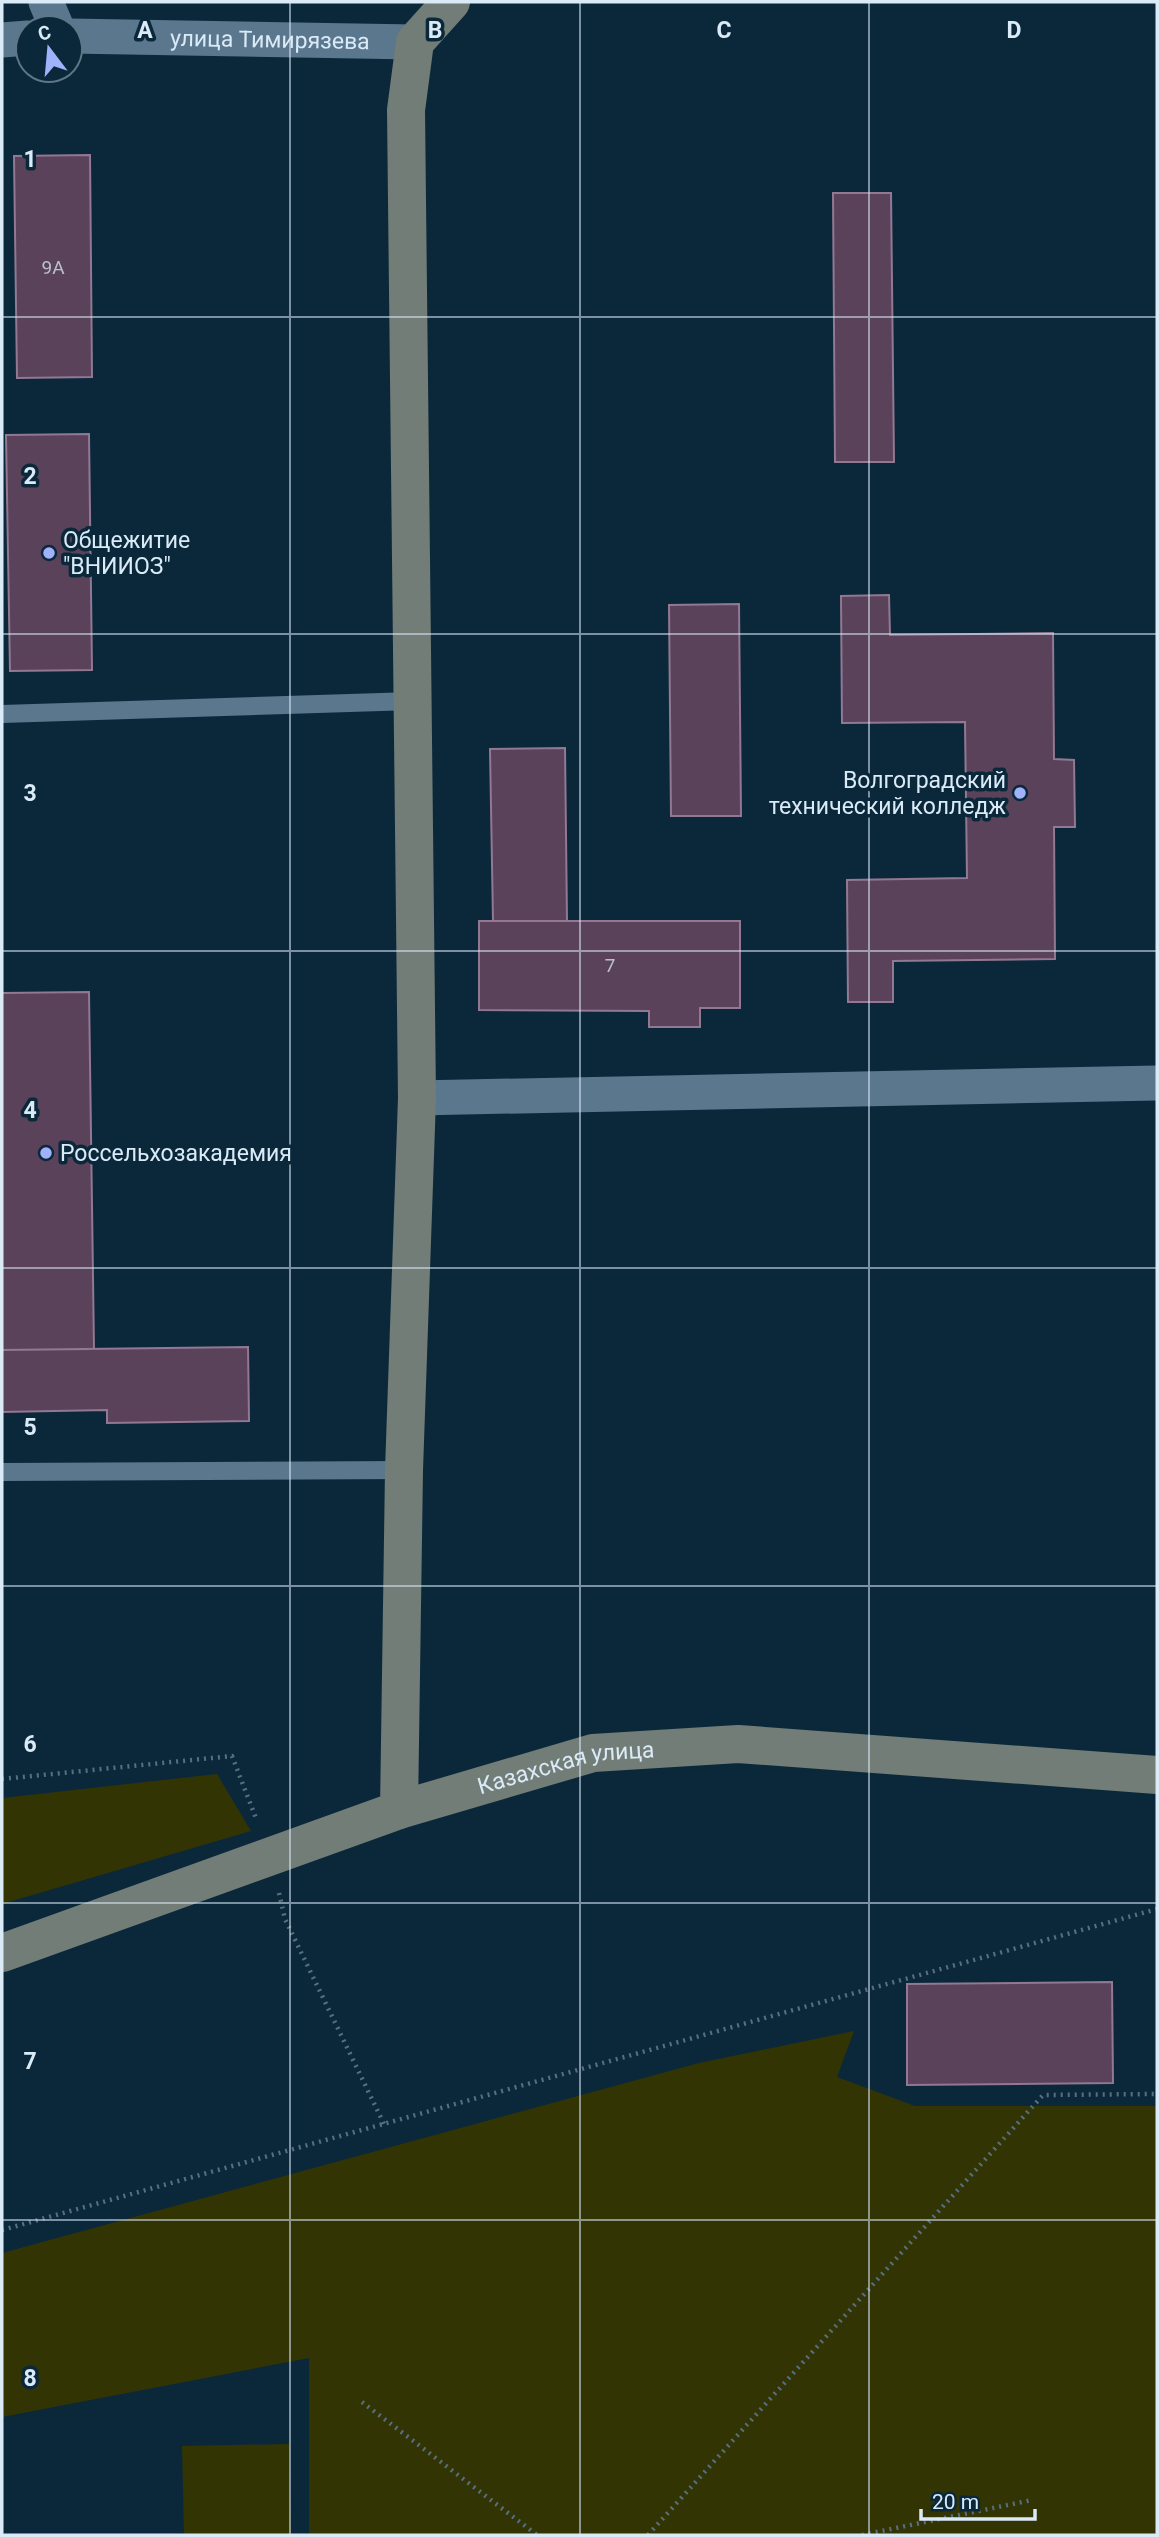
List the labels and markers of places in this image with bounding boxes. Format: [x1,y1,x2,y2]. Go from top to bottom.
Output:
place label: Общежитие "ВНИИОЗ" [63,527,190,580]
marker: Общежитие "ВНИИОЗ" [41,545,57,561]
place label: Волгоградский технический колледж [769,767,1006,820]
marker: Волгоградский технический колледж [1012,785,1028,801]
place label: Россельхозакадемия [60,1140,292,1167]
marker: Россельхозакадемия [38,1145,54,1161]

